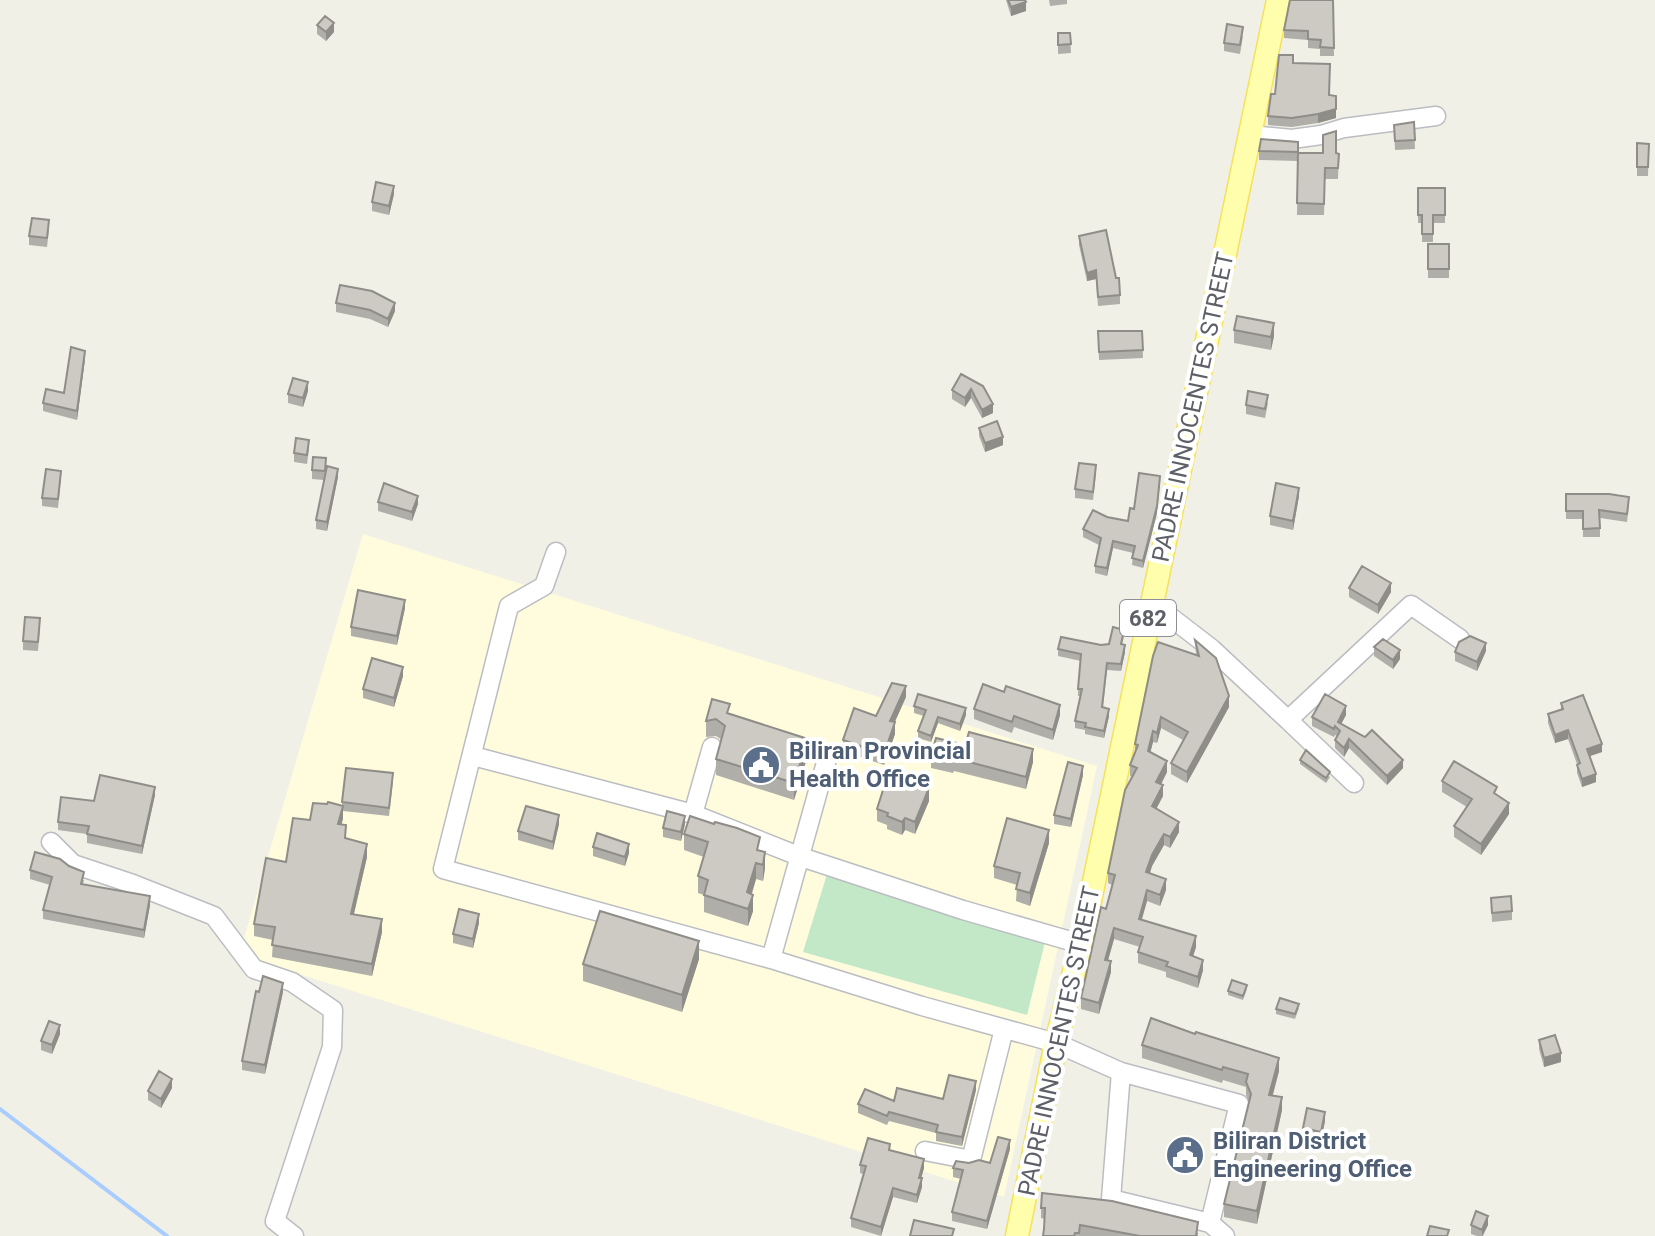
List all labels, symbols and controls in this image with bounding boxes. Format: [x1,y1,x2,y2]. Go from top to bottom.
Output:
street label: PADRE INNOCENTES STREET [1146,250,1240,564]
road number: 682 [1120,600,1176,636]
place label: Biliran Provincial Health Office [789,737,971,793]
public building icon: Biliran Provincial Health Office [740,744,782,786]
street label: PADRE INNOCENTES STREET [1012,884,1106,1198]
place label: Biliran District Engineering Office [1213,1127,1412,1183]
public building icon: Biliran District Engineering Office [1164,1134,1206,1176]

